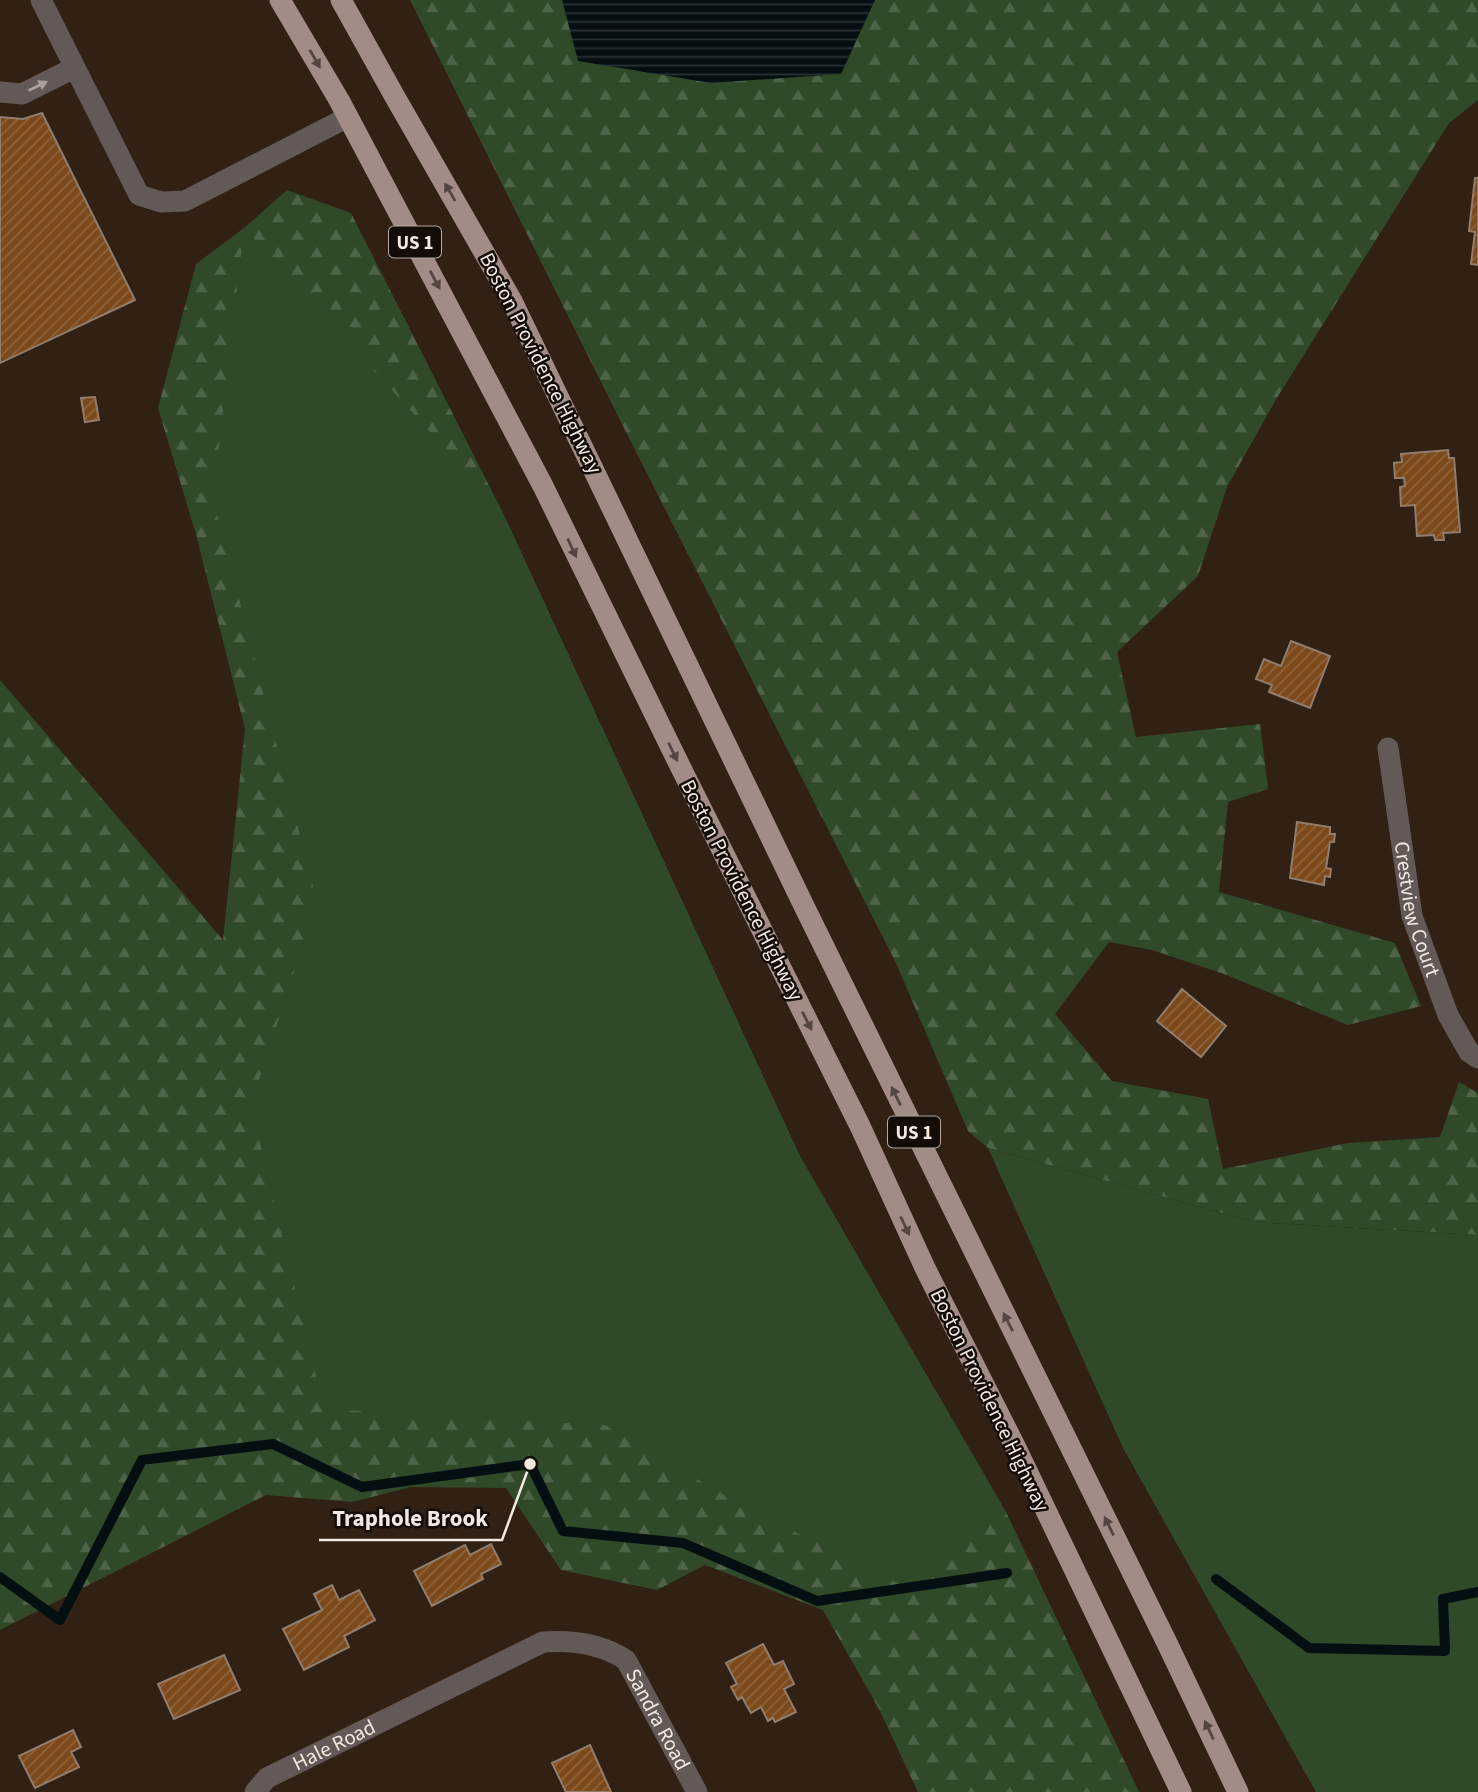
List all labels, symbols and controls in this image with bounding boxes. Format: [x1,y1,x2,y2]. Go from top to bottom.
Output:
one-way arrow [309,49,321,68]
one-way arrow [28,80,48,91]
one-way arrow [444,183,456,202]
road number: US 1 [389,226,441,258]
street label: Boston Providence Highway [472,247,610,479]
one-way arrow [429,270,441,290]
one-way arrow [567,538,578,558]
one-way arrow [667,742,678,762]
street label: Boston Providence Highway [673,774,811,1006]
street label: Crestview Court [1387,839,1448,981]
one-way arrow [802,1011,813,1031]
one-way arrow [891,1086,902,1106]
road number: US 1 [888,1116,940,1148]
one-way arrow [900,1216,911,1237]
street label: Boston Providence Highway [923,1283,1057,1517]
one-way arrow [1002,1312,1013,1332]
callout: Traphole Brook [319,1496,502,1540]
text: Traphole Brook [332,1502,488,1535]
one-way arrow [1103,1516,1115,1536]
street label: Sandra Road [618,1663,698,1776]
street label: Hale Road [287,1712,381,1778]
one-way arrow [1203,1720,1215,1740]

